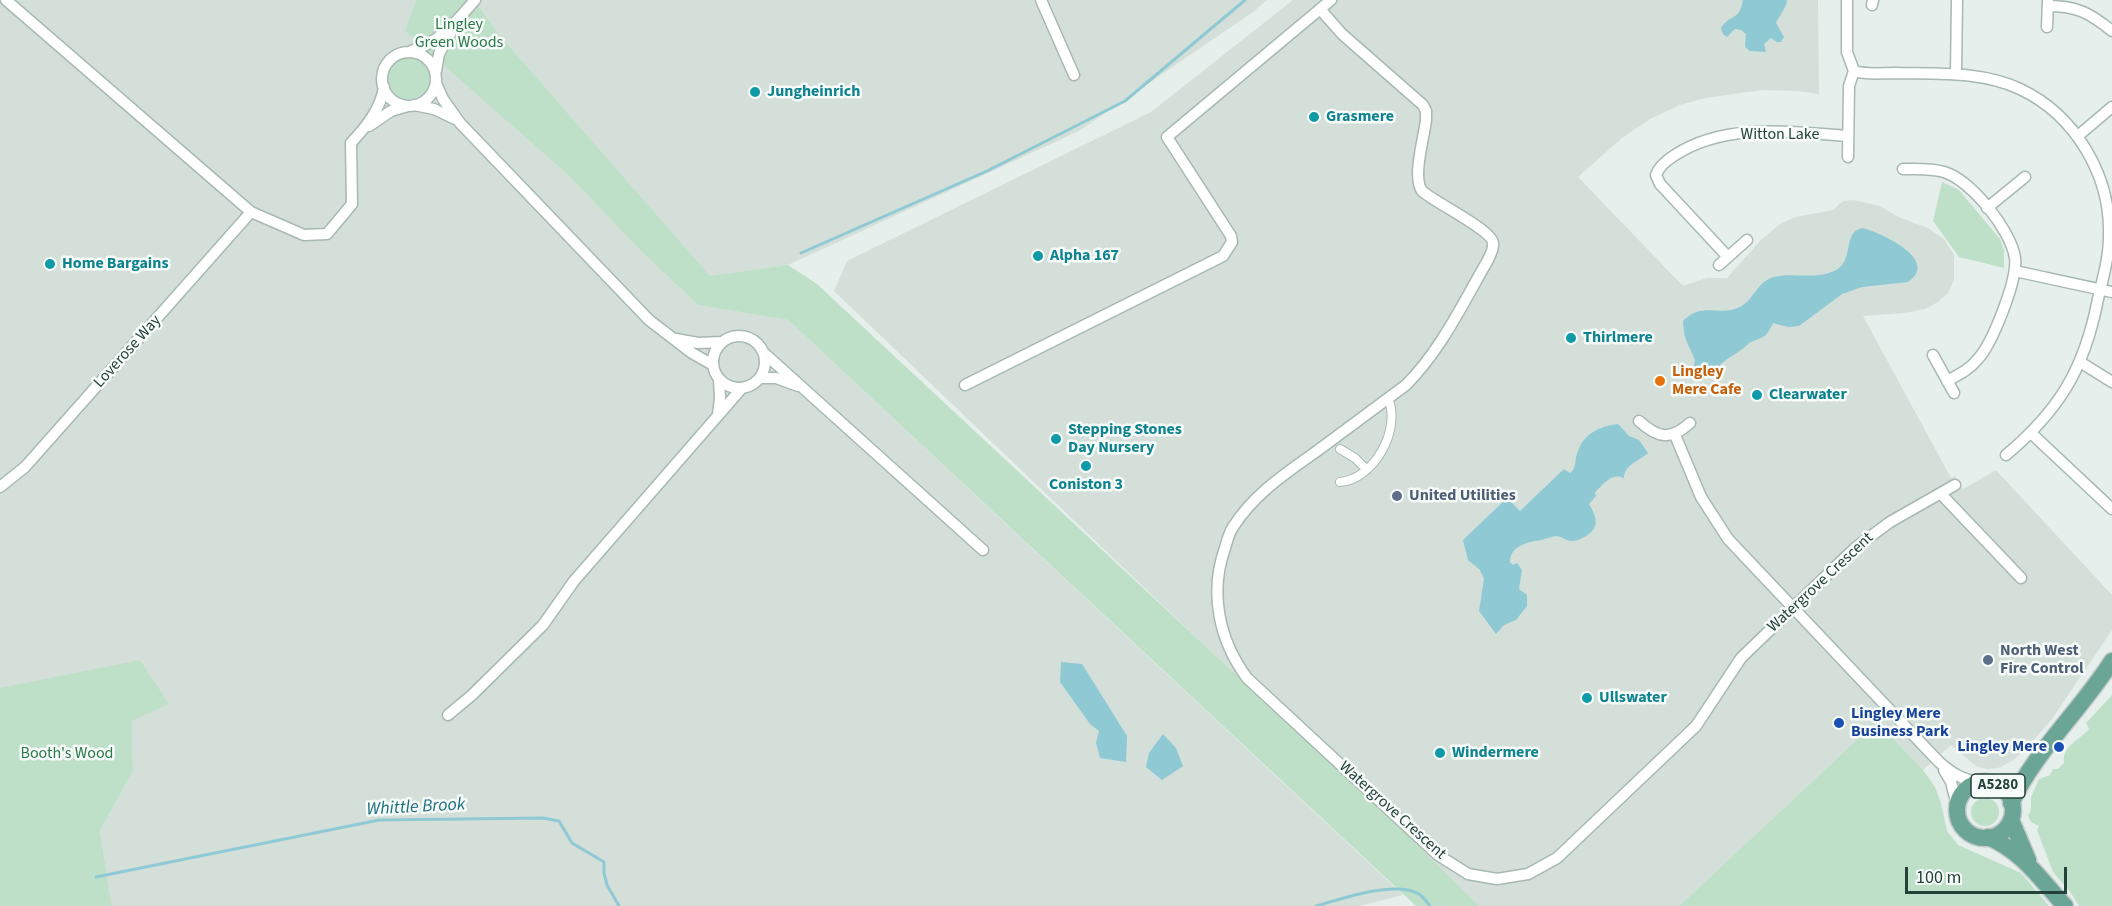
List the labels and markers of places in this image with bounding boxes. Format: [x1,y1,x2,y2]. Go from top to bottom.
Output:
place label: Jungheinrich [767,82,860,102]
marker: Jungheinrich [748,85,762,99]
place label: Grasmere [1326,107,1394,127]
marker: Grasmere [1307,110,1321,124]
place label: Alpha 167 [1050,246,1119,266]
marker: Alpha 167 [1031,249,1045,263]
place label: Home Bargains [62,254,169,274]
marker: Home Bargains [43,257,57,271]
place label: Thirlmere [1583,328,1653,348]
marker: Thirlmere [1564,331,1578,345]
place label: Lingley Mere Cafe [1672,362,1742,400]
marker: Lingley Mere Cafe [1653,374,1667,388]
place label: Clearwater [1769,385,1847,405]
marker: Clearwater [1750,388,1764,402]
place label: Stepping Stones Day Nursery [1068,420,1182,458]
marker: Stepping Stones Day Nursery [1049,432,1063,446]
marker: Coniston 3 [1079,459,1093,473]
place label: Coniston 3 [1049,475,1123,495]
place label: United Utilities [1409,486,1516,506]
marker: United Utilities [1390,489,1404,503]
place label: North West Fire Control [2000,641,2084,679]
marker: North West Fire Control [1981,653,1995,667]
place label: Ullswater [1599,688,1667,708]
marker: Ullswater [1580,691,1594,705]
place label: Lingley Mere Business Park [1851,704,1949,742]
marker: Lingley Mere Business Park [1832,716,1846,730]
place label: Lingley Mere [1957,737,2047,757]
marker: Lingley Mere [2052,740,2066,754]
place label: Windermere [1452,743,1539,763]
marker: Windermere [1433,746,1447,760]

